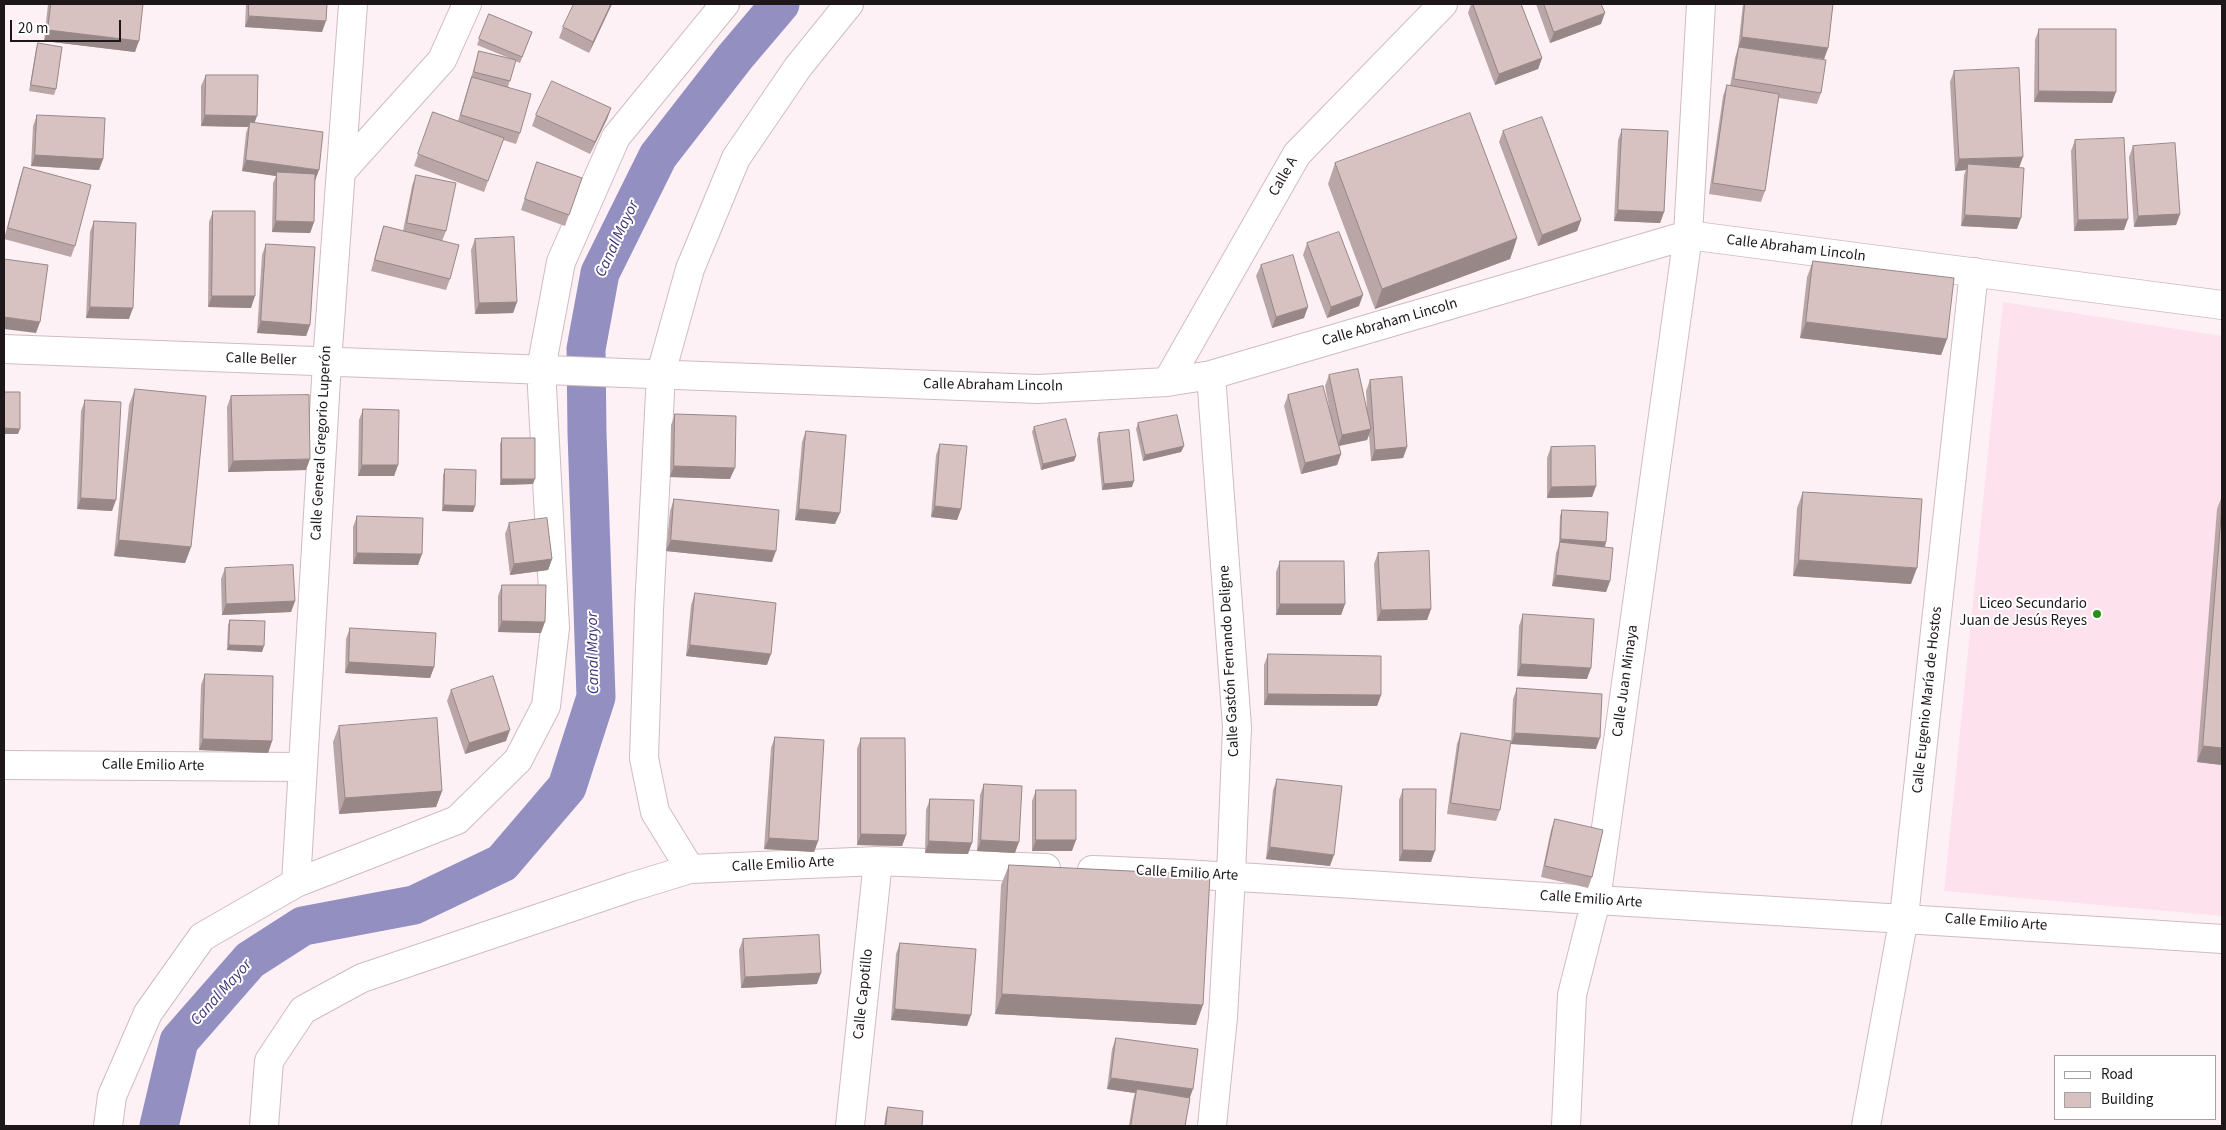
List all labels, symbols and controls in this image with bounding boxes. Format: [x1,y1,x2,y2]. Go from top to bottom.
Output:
scale bar [12,10,124,42]
text: 20 m [18,18,48,39]
street label: Calle A [1266,154,1302,200]
water label: Canal Mayor [592,198,644,280]
street label: Calle Abraham Lincoln [1725,232,1867,266]
street label: Calle Abraham Lincoln [1320,295,1460,351]
street label: Calle General Gregorio Luperón [308,345,336,541]
street label: Calle Beller [225,350,297,370]
street label: Calle Abraham Lincoln [923,376,1063,396]
street label: Calle Gastón Fernando Deligne [1216,565,1244,757]
place label: Liceo Secundario Juan de Jesús Reyes [1959,596,2087,631]
street label: Calle Eugenio María de Hostos [1909,606,1947,794]
marker: Liceo Secundario Juan de Jesús Reyes [2091,608,2103,620]
water label: Canal Mayor [584,612,604,694]
street label: Calle Juan Minaya [1609,624,1643,738]
street label: Calle Emilio Arte [102,756,204,776]
street label: Calle Emilio Arte [731,853,835,877]
street label: Calle Emilio Arte [1135,862,1239,886]
street label: Calle Emilio Arte [1539,887,1643,913]
street label: Calle Emilio Arte [1944,910,2048,936]
street label: Calle Capotillo [850,948,878,1040]
water label: Canal Mayor [187,956,257,1030]
legend [2054,1055,2216,1120]
text: Road [2101,1064,2133,1085]
text: Building [2101,1089,2153,1110]

